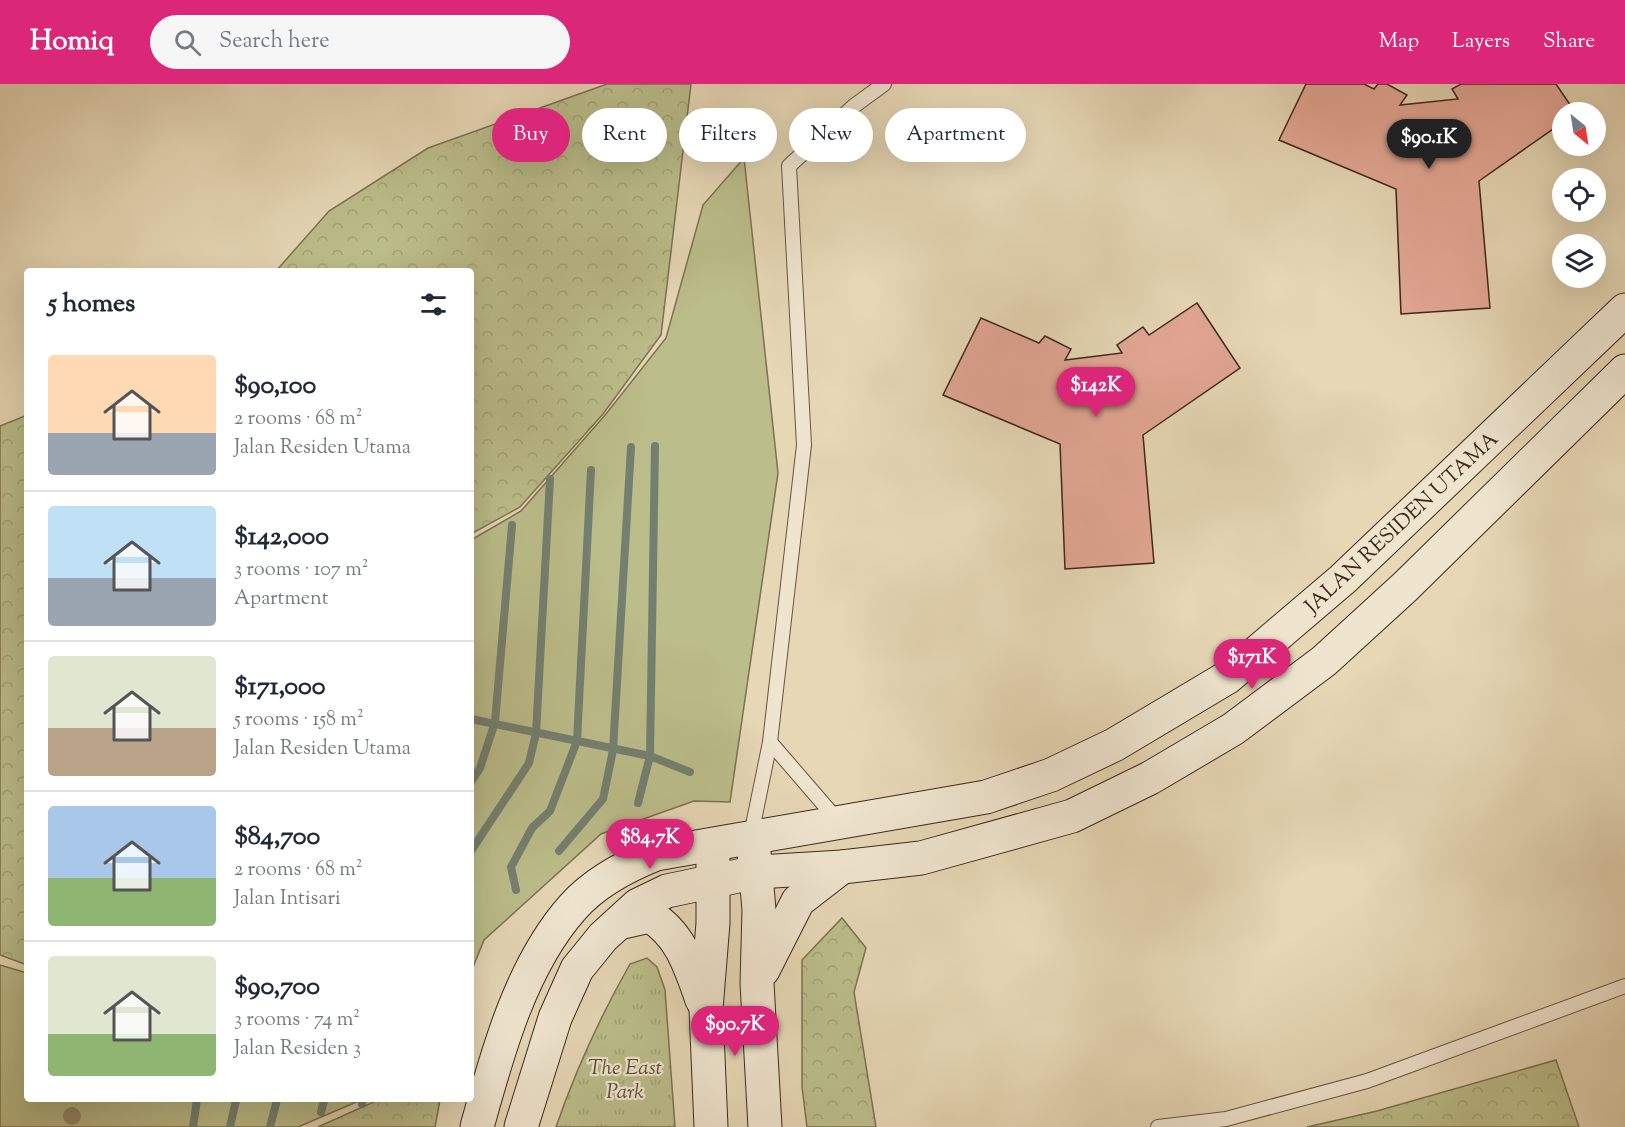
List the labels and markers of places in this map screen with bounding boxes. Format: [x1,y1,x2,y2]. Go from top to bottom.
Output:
pin: $90.1K [1380,119,1478,170]
pin: $142K [1054,367,1138,418]
pin: $171K [1210,639,1294,690]
pin: $84.7K [601,819,699,870]
pin: $90.7K [686,1006,784,1057]

